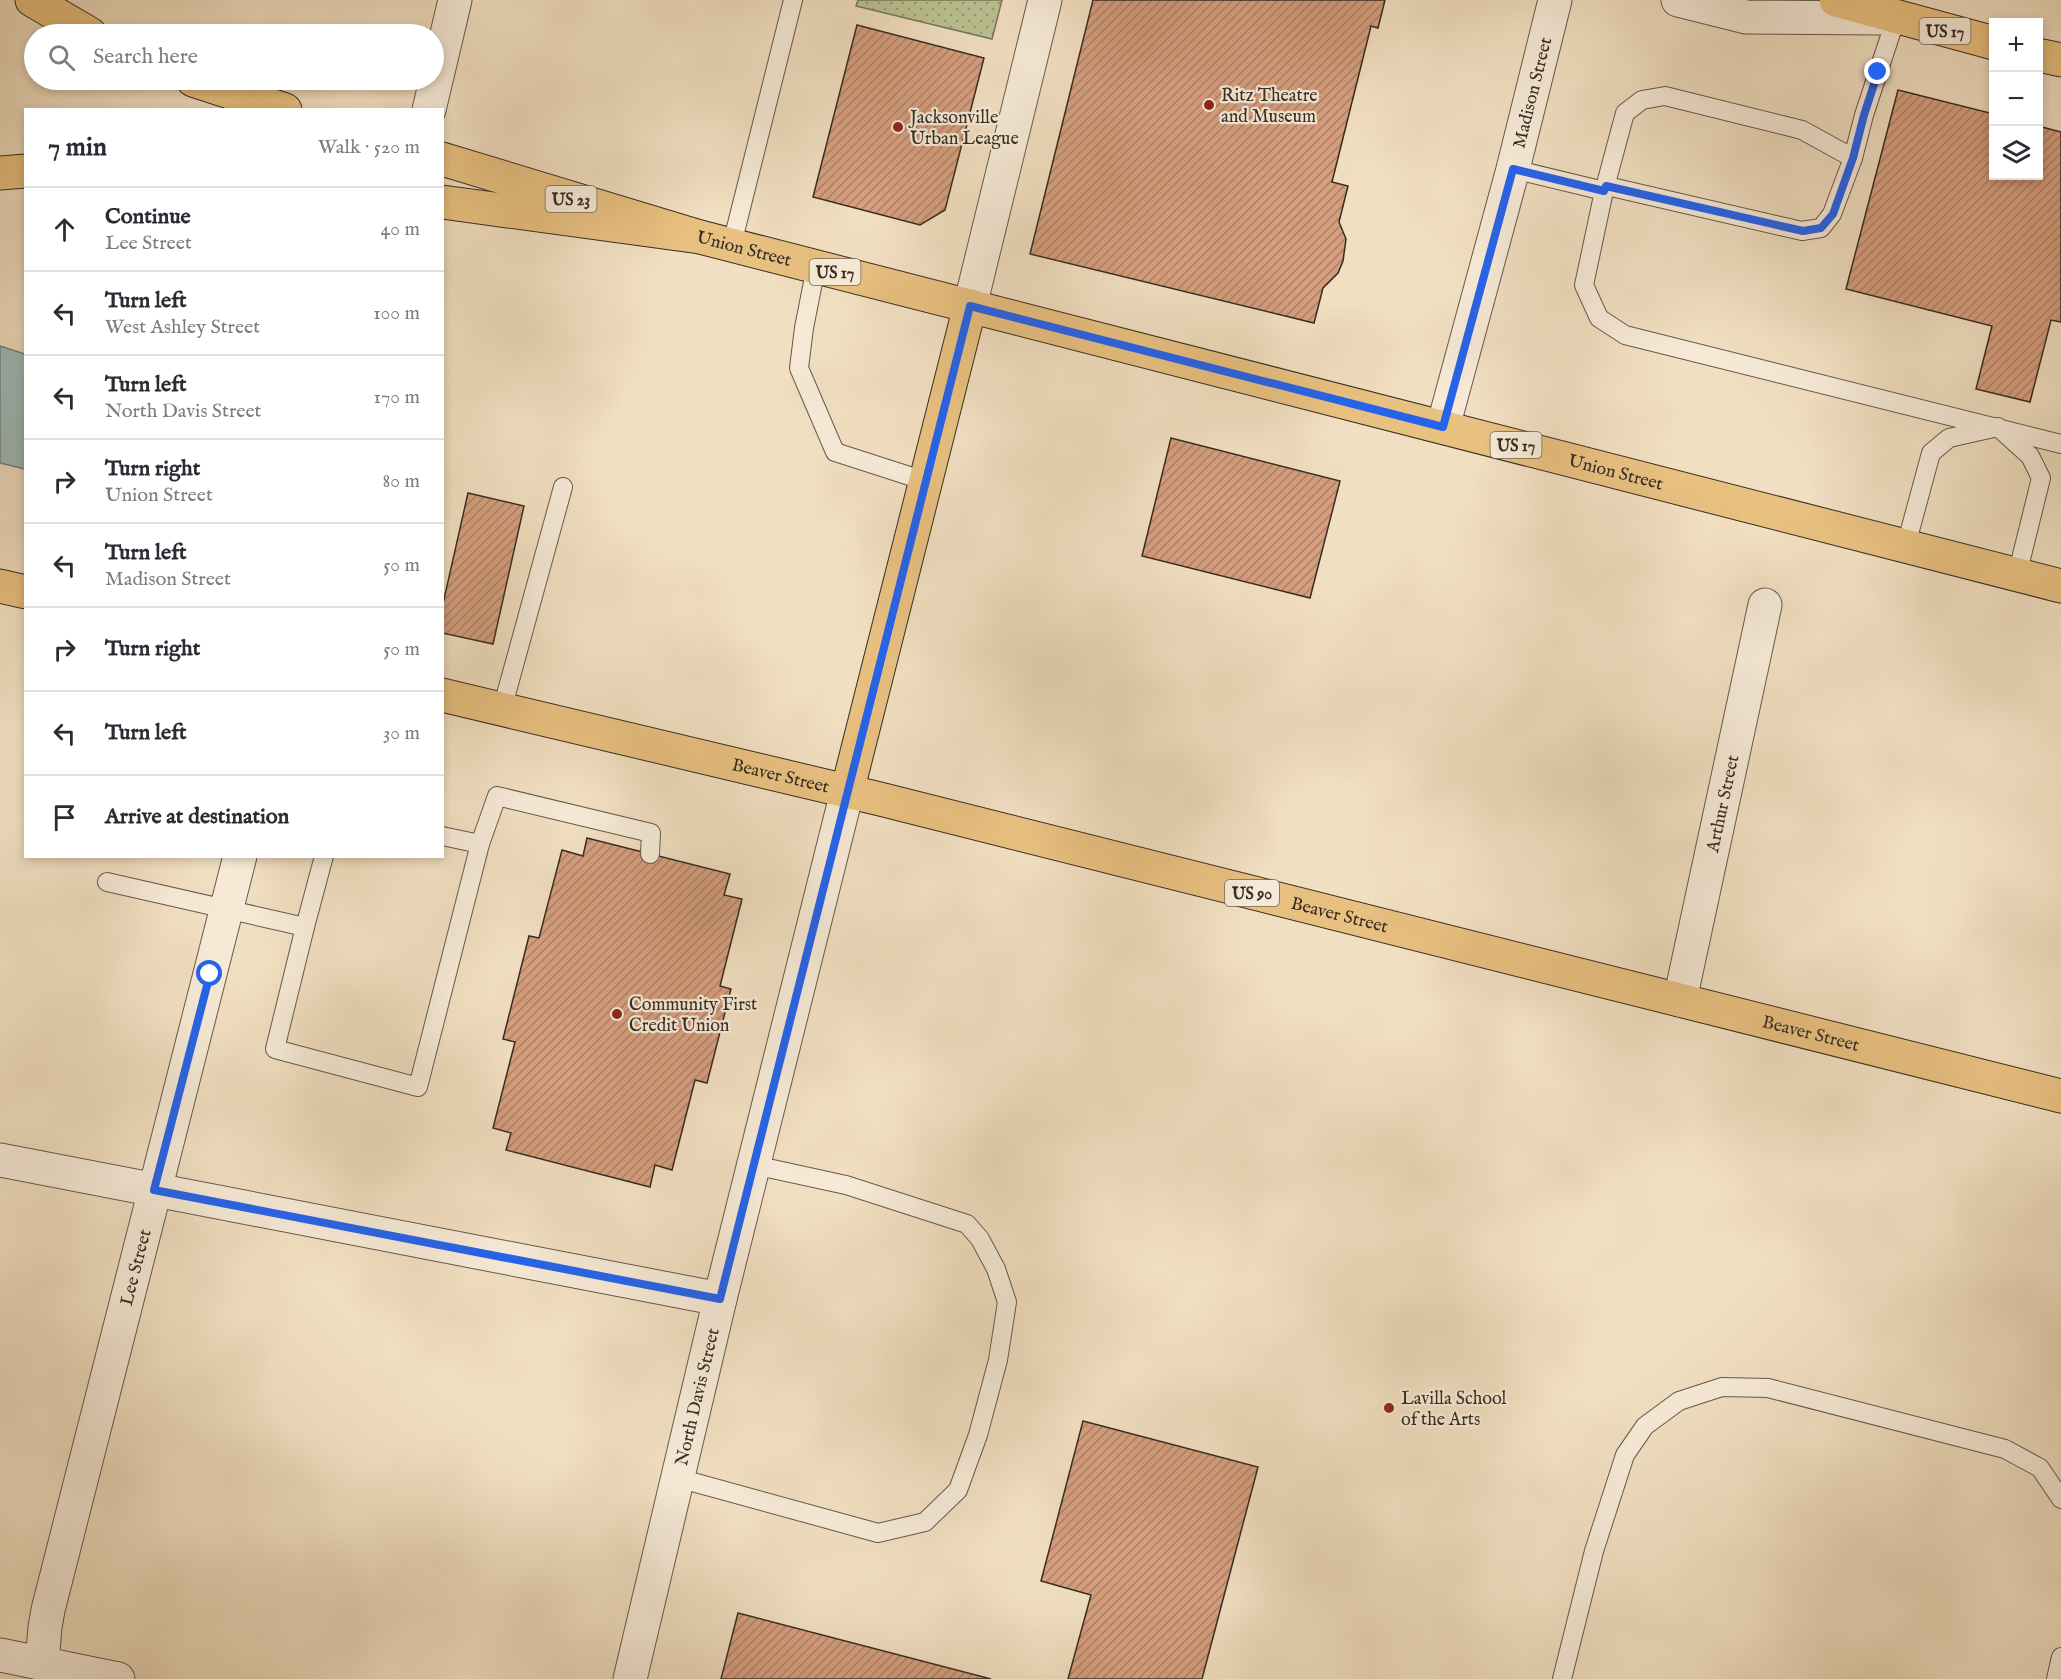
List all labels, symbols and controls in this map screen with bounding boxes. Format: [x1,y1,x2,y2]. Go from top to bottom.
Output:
road number: US 17 [1920,18,1970,44]
map controls [1989,18,2043,180]
button: + [1989,18,2043,72]
search box [24,24,444,90]
street label: Madison Street [1509,35,1558,151]
icon: search [45,41,78,74]
text: Search here [93,43,198,71]
route end [1864,58,1890,84]
button: − [1989,72,2043,126]
place label: Ritz Theatre and Museum [1221,85,1318,129]
marker: Ritz Theatre and Museum [1202,98,1216,112]
place label: Jacksonville Urban League [908,107,1019,151]
marker: Jacksonville Urban League [891,120,905,134]
button: layers [1989,126,2043,180]
text: 7 min [48,131,107,164]
text: Walk · 520 m [318,135,420,160]
road number: US 23 [546,186,596,212]
text: Continue [105,203,191,231]
icon: ahead [48,213,81,246]
text: 40 m [381,217,420,242]
street label: Union Street [694,227,794,273]
text: Lee Street [105,231,192,256]
road number: US 17 [810,259,860,285]
text: Turn left [105,287,187,315]
icon: left [48,297,81,330]
text: 100 m [373,301,420,326]
text: West Ashley Street [105,315,260,340]
text: Turn left [105,371,187,399]
icon: left [48,381,81,414]
text: 170 m [374,385,420,410]
text: North Davis Street [105,399,261,424]
road number: US 17 [1490,432,1541,458]
street label: Union Street [1566,450,1665,496]
text: Turn right [105,455,200,483]
icon: right [48,465,81,498]
text: 80 m [383,469,420,494]
text: Union Street [105,483,213,508]
text: Turn left [105,539,187,567]
icon: left [48,549,81,582]
text: 50 m [383,553,420,578]
text: Madison Street [105,567,231,592]
icon: right [48,633,81,666]
text: Turn right [105,635,200,663]
text: 50 m [383,637,420,662]
icon: left [48,717,81,750]
text: Turn left [105,719,187,747]
text: 30 m [383,721,420,746]
street label: Arthur Street [1702,753,1745,856]
street label: Beaver Street [729,754,831,800]
icon: arrive [48,801,81,834]
text: Arrive at destination [105,803,289,831]
road number: US 90 [1225,880,1279,906]
street label: Beaver Street [1288,893,1390,939]
route start [196,960,222,986]
place label: Community First Credit Union [629,994,757,1038]
marker: Community First Credit Union [610,1007,624,1021]
street label: Beaver Street [1760,1011,1861,1058]
street label: Lee Street [116,1227,158,1308]
street label: North Davis Street [671,1326,726,1468]
place label: Lavilla School of the Arts [1401,1388,1507,1432]
marker: Lavilla School of the Arts [1382,1401,1396,1415]

